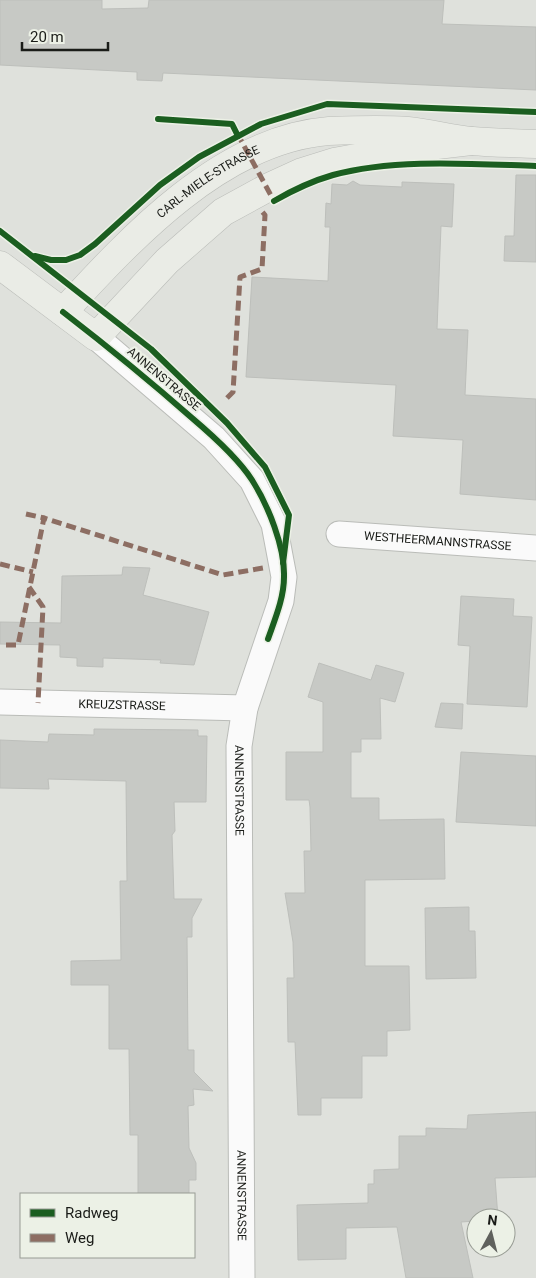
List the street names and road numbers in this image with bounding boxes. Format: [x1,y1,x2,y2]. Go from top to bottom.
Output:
street label: CARL-MIELE-STRASSE [154,143,262,221]
street label: ANNENSTRASSE [125,344,203,414]
street label: WESTHEERMANNSTRASSE [364,529,512,553]
street label: KREUZSTRASSE [78,697,166,713]
street label: ANNENSTRASSE [232,745,247,836]
street label: ANNENSTRASSE [234,1150,249,1241]

